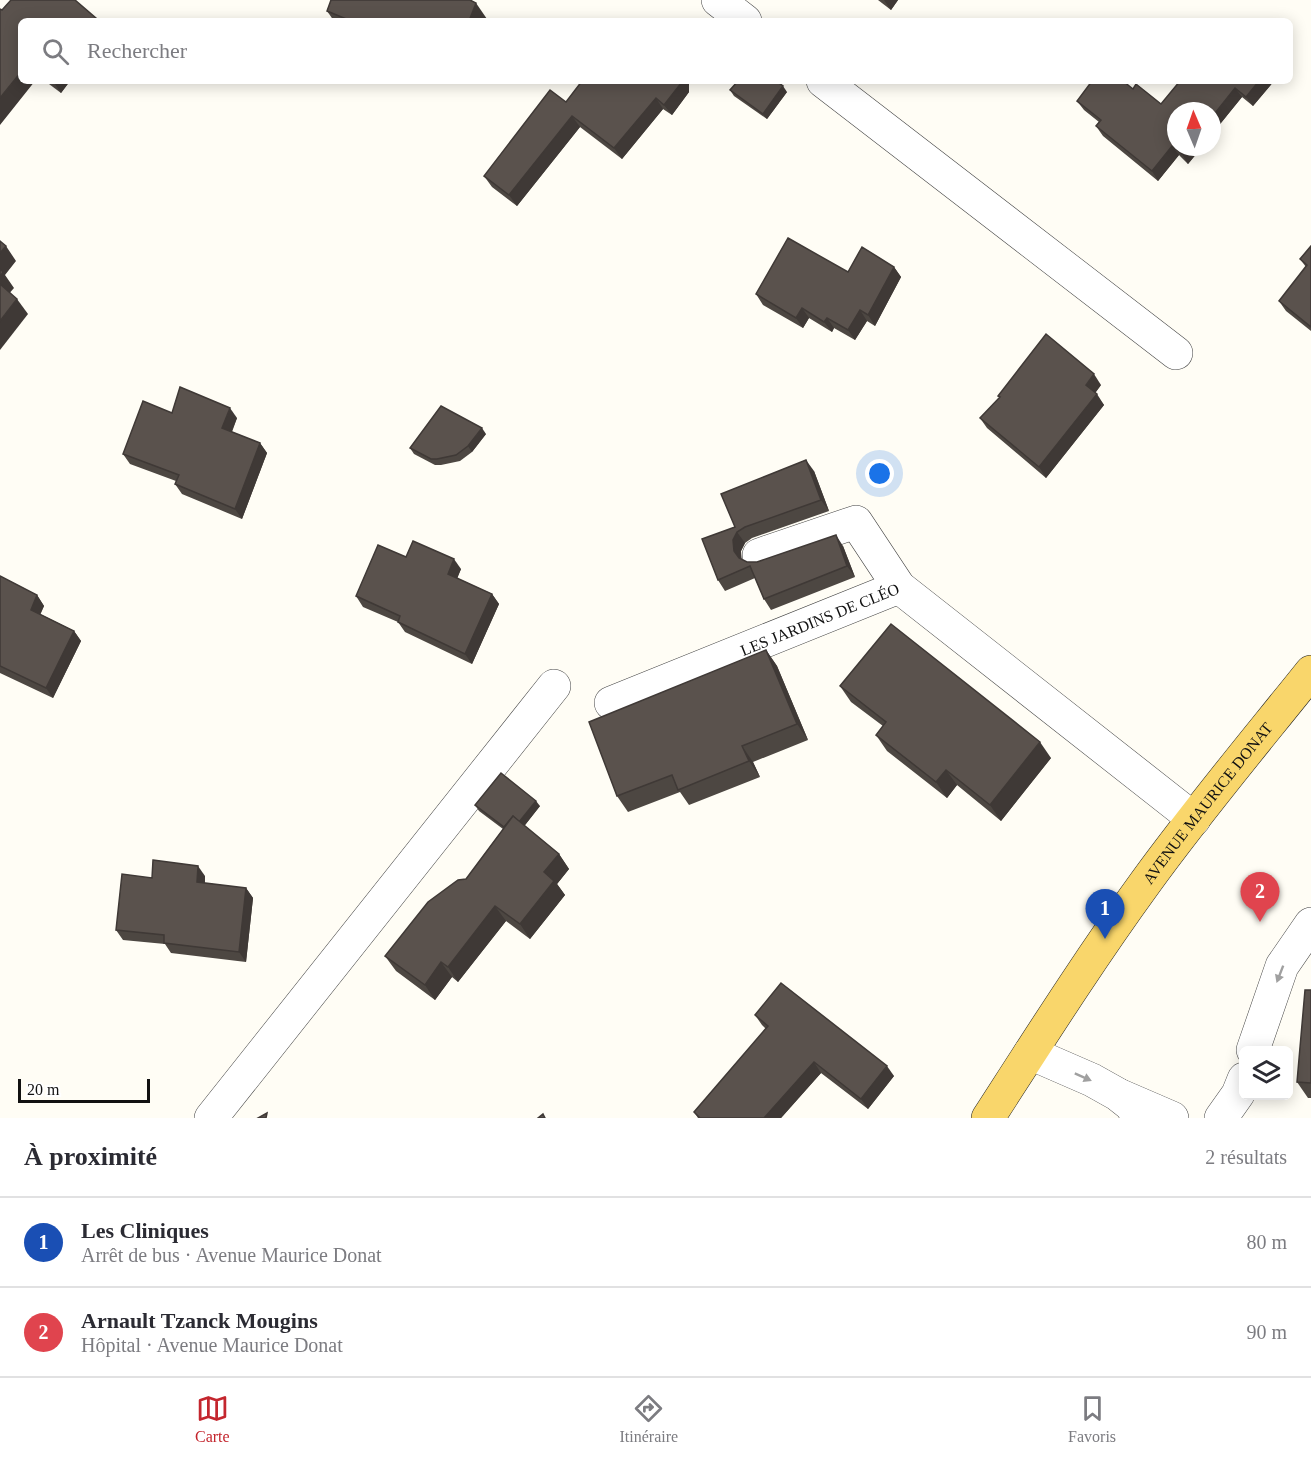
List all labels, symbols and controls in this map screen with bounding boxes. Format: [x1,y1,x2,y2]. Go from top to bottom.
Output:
search box [18,18,1293,84]
icon: search [39,35,72,68]
text: Rechercher [87,38,187,63]
north arrow [1167,102,1221,156]
your location [865,459,894,488]
street label: LES JARDINS DE CLÉO [738,579,901,658]
street label: AVENUE MAURICE DONAT [1139,719,1276,887]
pin: 2 [1240,872,1280,922]
pin: 1 [1086,890,1124,939]
one-way arrow [1275,965,1285,983]
map controls [1239,1046,1293,1100]
button: layers [1239,1046,1293,1100]
one-way arrow [1075,1072,1092,1081]
scale bar [18,1076,150,1104]
text: 20 m [27,1081,59,1098]
text: À proximité [24,1142,157,1171]
text: 2 résultats [1205,1146,1287,1168]
text: Les Cliniques [81,1218,209,1243]
text: 1 [39,1231,49,1253]
text: 80 m [1246,1231,1287,1253]
text: Arrêt de bus · Avenue Maurice Donat [81,1244,382,1266]
text: Arnault Tzanck Mougins [81,1308,318,1333]
text: 2 [39,1321,49,1343]
text: 90 m [1246,1321,1287,1343]
text: Hôpital · Avenue Maurice Donat [81,1334,343,1356]
tab: Carte [195,1392,230,1446]
tab: Itinéraire [620,1392,678,1446]
tab: Favoris [1068,1392,1116,1446]

